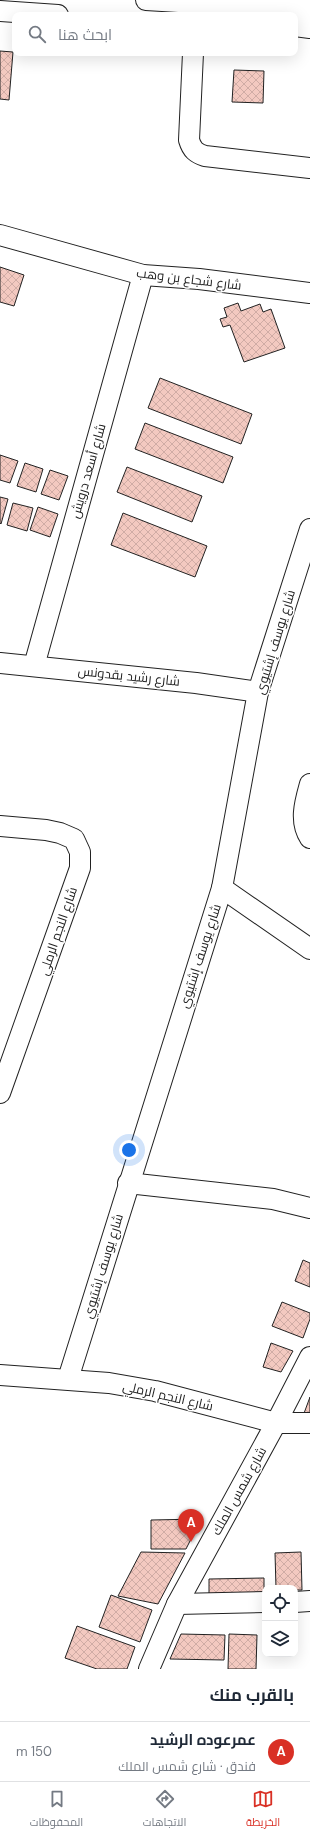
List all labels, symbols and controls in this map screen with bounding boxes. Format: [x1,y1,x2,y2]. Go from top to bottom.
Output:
search box [12,12,298,56]
icon: search [26,23,48,45]
text: ابحث هنا [58,25,112,45]
street label: شارع شجاع بن وهب [135,264,243,294]
street label: شارع أسعد درويش [66,422,110,520]
street label: شارع يوسف إشتيوي [251,588,301,697]
street label: شارع رشيد بقدونس [77,662,181,690]
street label: شارع النجم الرملي [35,885,83,978]
street label: شارع يوسف إشتيوي [175,902,227,1011]
your location [119,1140,139,1160]
street label: شارع يوسف إشتيوي [79,1212,129,1321]
street label: شارع النجم الرملي [121,1377,215,1417]
street label: شارع شمس الملك [208,1444,270,1538]
pin: A [178,1509,204,1542]
map controls [262,1585,298,1657]
button: locate [262,1585,298,1621]
button: layers [262,1621,298,1657]
text: بالقرب منك [210,1684,294,1706]
text: عمرعوده الرشيد [150,1730,256,1750]
text: 150 m [16,1743,52,1760]
text: A [276,1743,286,1760]
text: فندق · شارع شمس الملك [118,1758,256,1775]
tab: المحفوظات [30,1788,83,1832]
tab: الاتجاهات [143,1788,186,1832]
tab: الخريطة [246,1788,280,1832]

